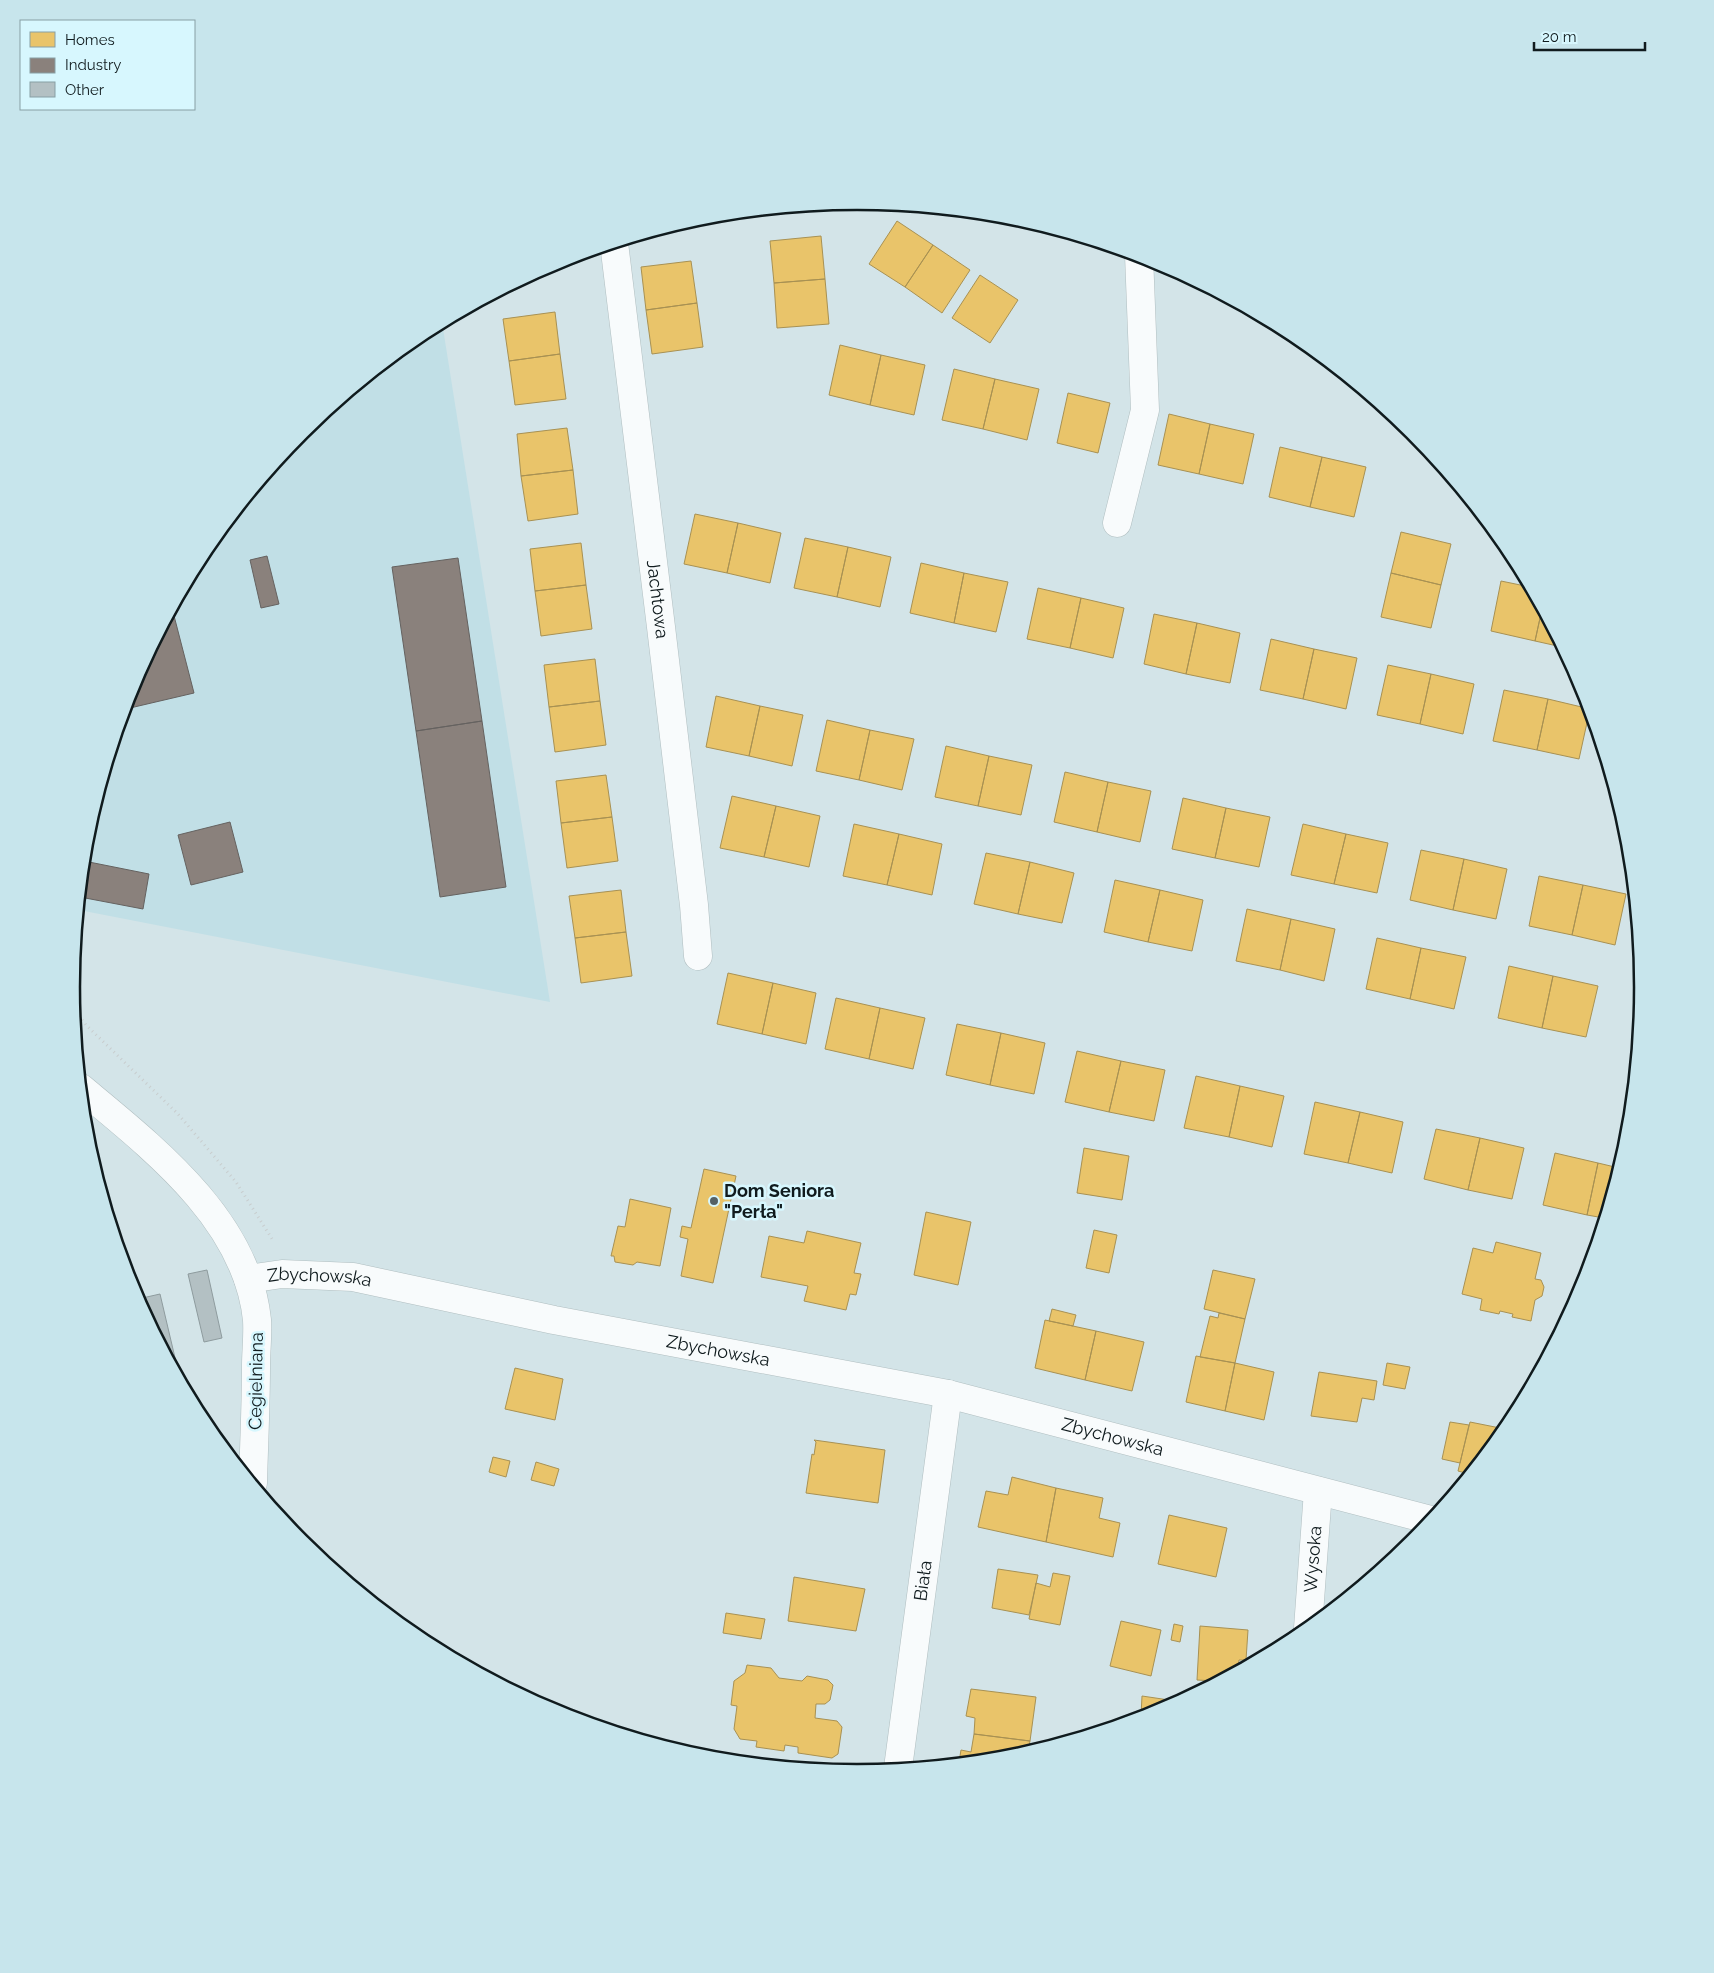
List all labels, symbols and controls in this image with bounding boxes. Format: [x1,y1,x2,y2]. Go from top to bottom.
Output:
legend [20,20,195,110]
scale bar [1534,20,1645,52]
text: 20 m [1542,28,1577,46]
text: Homes [65,31,115,49]
text: Industry [65,56,121,74]
text: Other [65,81,105,99]
street label: Jachtowa [643,559,673,640]
place label: Dom Seniora "Perła" [724,1180,834,1222]
marker: Dom Seniora "Perła" [708,1195,720,1207]
street label: Zbychowska [266,1263,374,1291]
street label: Zbychowska [665,1330,772,1370]
street label: Cegielniana [244,1332,267,1430]
street label: Zbychowska [1059,1413,1166,1460]
street label: Wysoka [1300,1525,1325,1593]
street label: Biała [909,1559,936,1602]

